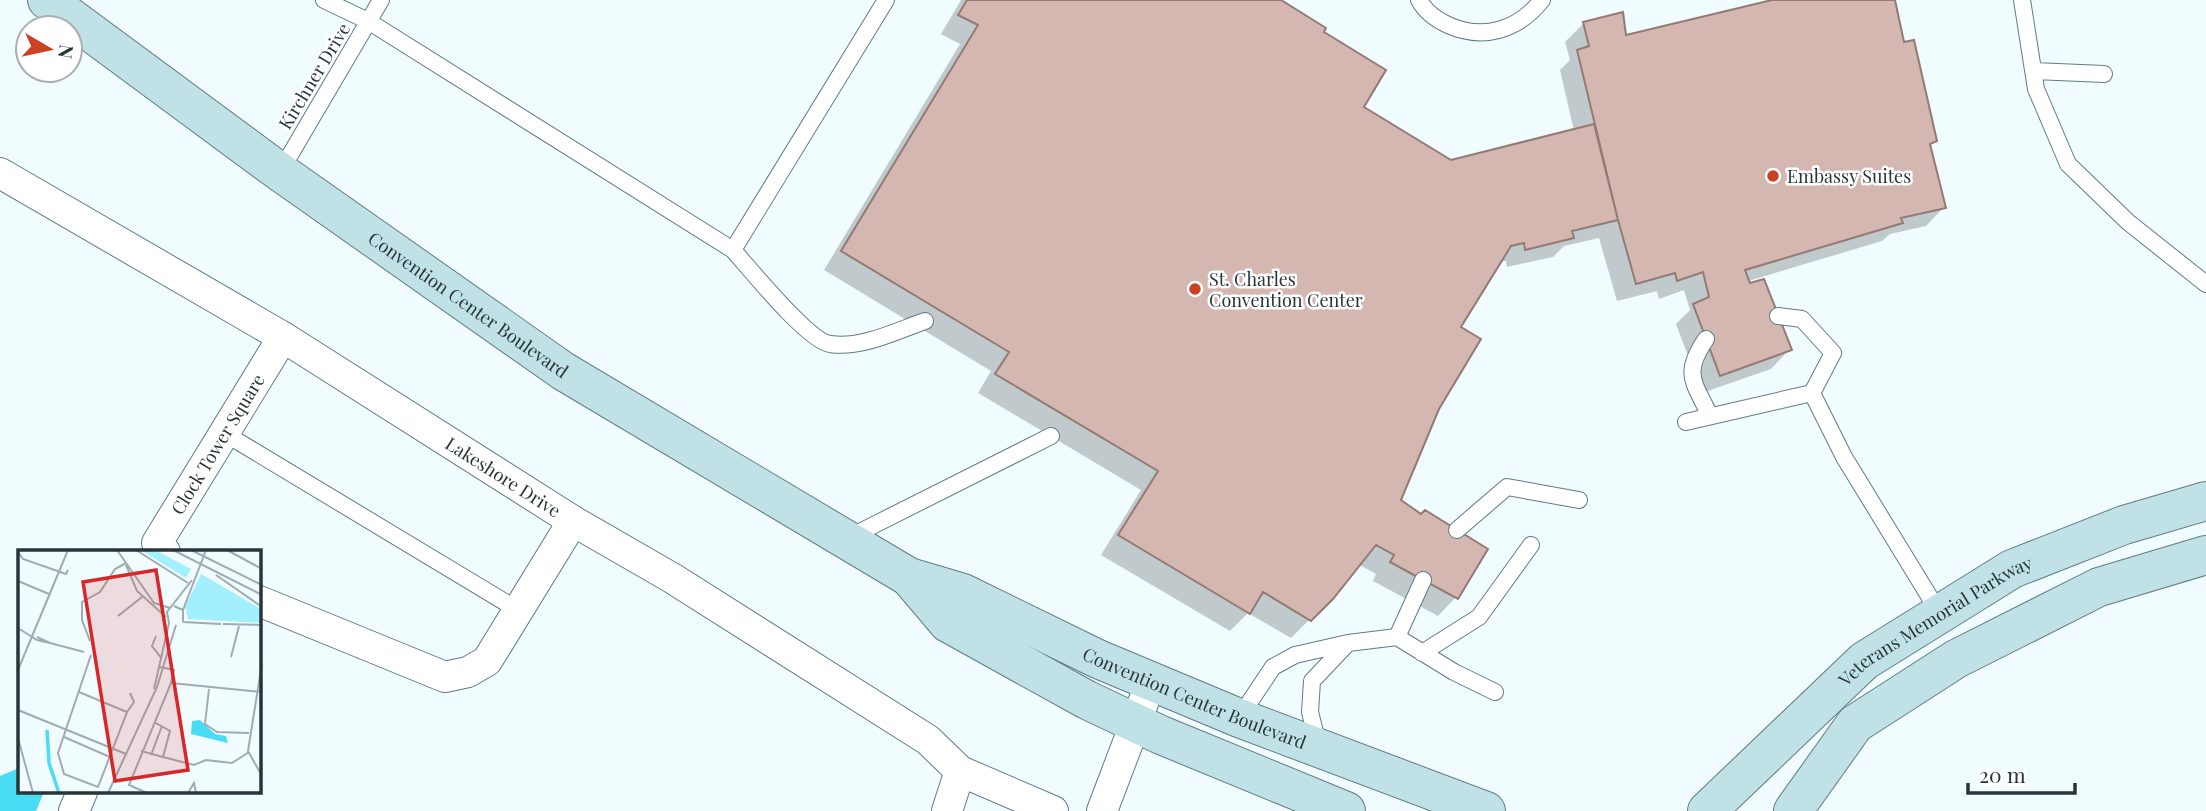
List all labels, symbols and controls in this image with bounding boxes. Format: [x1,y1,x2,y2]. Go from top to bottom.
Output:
north arrow [14,14,84,84]
street label: Kirchner Drive [273,18,355,134]
text: N [53,43,81,61]
place label: Embassy Suites [1787,164,1911,188]
marker: Embassy Suites [1765,168,1781,184]
street label: Convention Center Boulevard [364,226,574,383]
place label: St. Charles Convention Center [1209,267,1363,312]
marker: St. Charles Convention Center [1187,281,1203,297]
street label: Clock Tower Square [165,369,270,519]
street label: Lakeshore Drive [441,431,565,522]
inset map [18,550,261,794]
street label: Veterans Memorial Parkway [1832,550,2036,692]
street label: Convention Center Boulevard [1079,641,1310,754]
scale bar [1968,752,2075,796]
text: 20 m [1979,760,2026,788]

